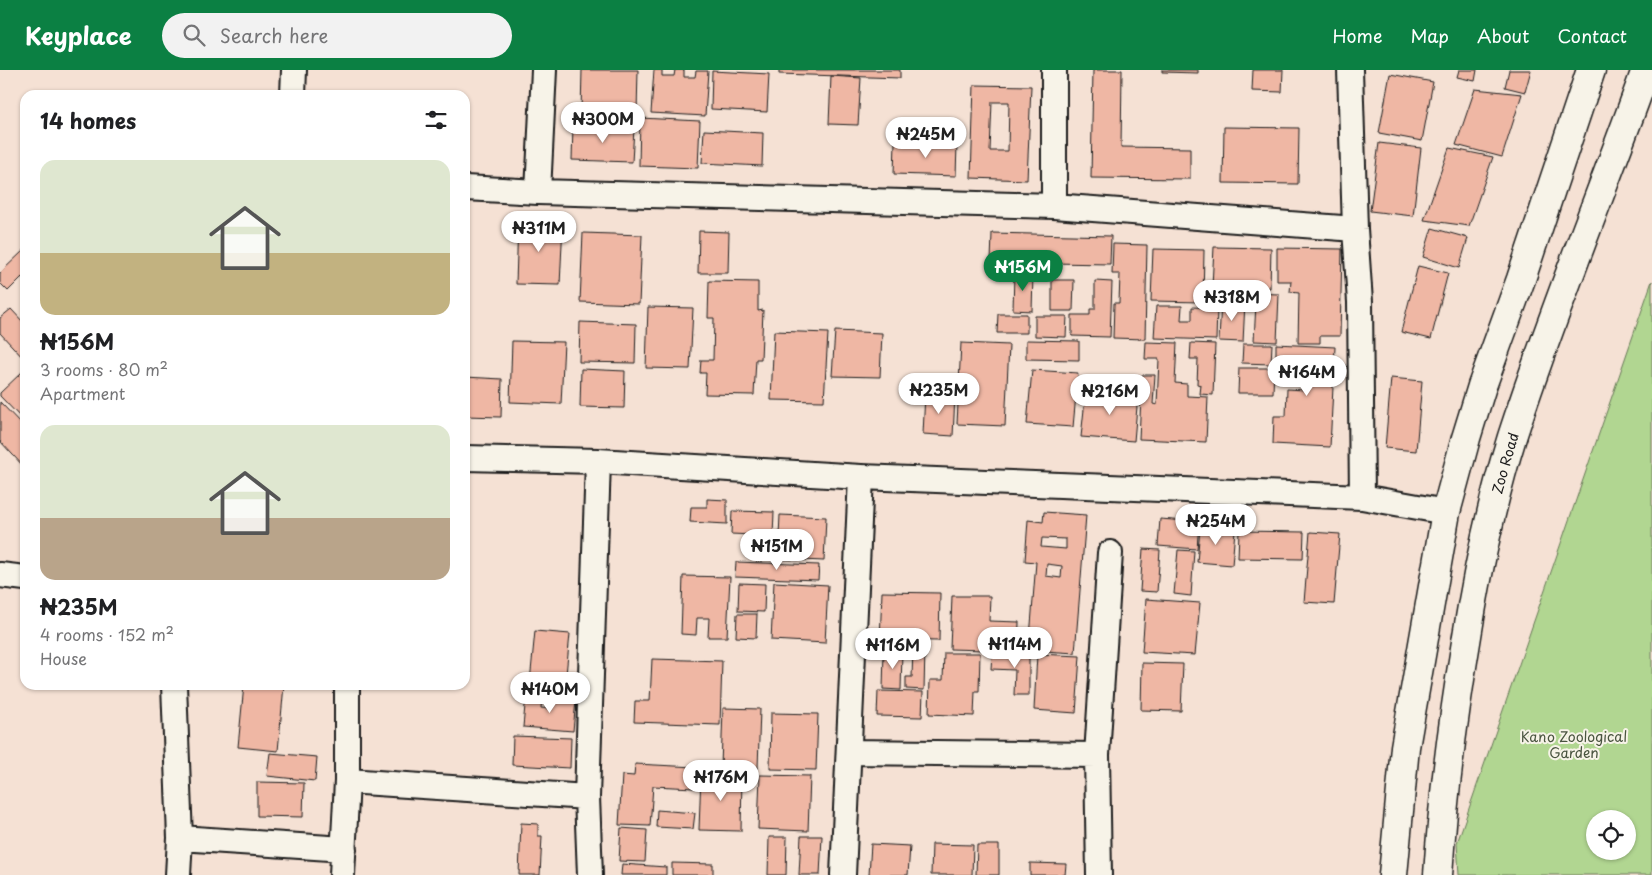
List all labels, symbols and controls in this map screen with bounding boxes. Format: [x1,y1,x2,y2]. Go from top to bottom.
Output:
search box [162,13,512,58]
text: Keyplace [25,17,132,53]
icon: search [180,21,208,49]
text: Search here [220,21,328,49]
text: Home [1332,22,1382,49]
text: Map [1410,22,1449,49]
text: About [1477,22,1529,49]
text: Contact [1557,22,1627,49]
pin: ₦300M [568,102,638,144]
text: 14 homes [40,104,136,136]
icon: filters [422,106,450,134]
text: ₦300M [572,106,634,130]
pin: ₦245M [891,116,961,159]
text: ₦245M [896,121,956,145]
icon: home [200,193,290,283]
pin: ₦311M [504,210,574,253]
text: ₦311M [512,215,566,239]
pin: ₦156M [988,250,1058,292]
text: ₦156M [995,254,1051,278]
pin: ₦318M [1197,280,1267,322]
text: ₦318M [1204,284,1260,308]
text: ₦156M [40,325,114,357]
pin: ₦164M [1272,354,1342,397]
text: 3 rooms · 80 m² [40,357,168,381]
text: ₦164M [1279,359,1335,383]
pin: ₦235M [904,372,974,415]
pin: ₦216M [1075,374,1145,416]
text: ₦235M [909,377,969,401]
text: ₦216M [1081,378,1139,402]
text: Apartment [40,381,125,405]
street label: Zoo Road [1486,430,1524,496]
icon: home [200,458,290,548]
pin: ₦254M [1181,504,1251,546]
text: ₦254M [1186,508,1246,532]
pin: ₦151M [742,528,812,571]
text: ₦151M [751,533,803,557]
text: ₦235M [40,590,118,622]
text: 4 rooms · 152 m² [40,622,174,646]
pin: ₦114M [980,626,1050,669]
pin: ₦116M [858,628,928,670]
text: ₦114M [988,631,1042,655]
text: ₦116M [866,632,920,656]
text: House [40,646,87,670]
pin: ₦140M [515,672,585,714]
text: ₦140M [521,676,579,700]
park label: Kano Zoological Garden [1521,726,1627,763]
pin: ₦176M [686,760,756,802]
text: ₦176M [694,764,748,788]
map controls [1586,810,1636,860]
button: locate [1586,810,1636,860]

